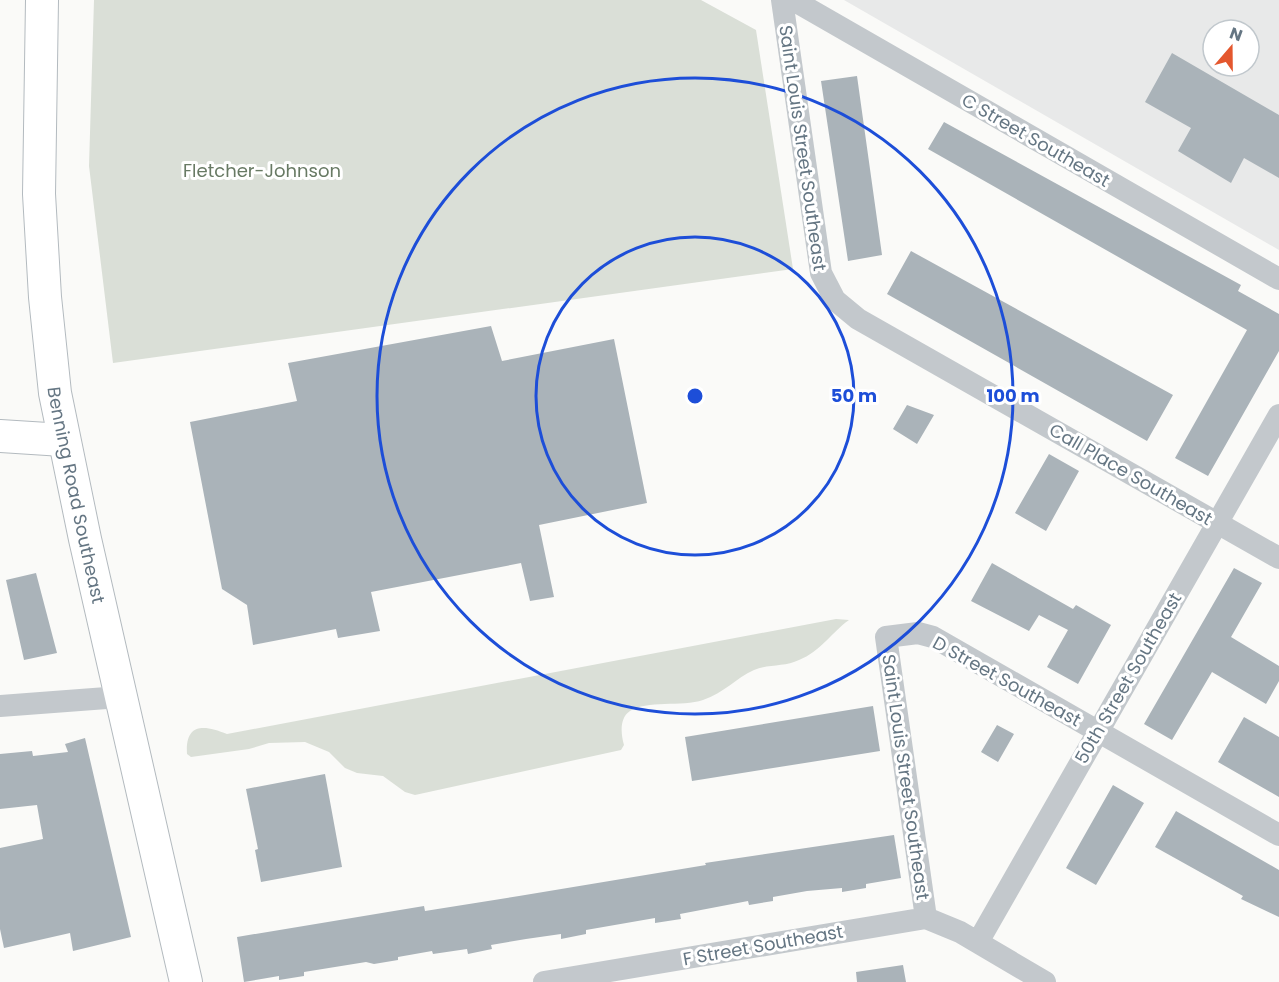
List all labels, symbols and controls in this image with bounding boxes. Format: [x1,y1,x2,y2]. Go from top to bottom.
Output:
north arrow [1201,18,1261,78]
text: N [1226,22,1246,47]
street label: Saint Louis Street Southeast [773,23,833,273]
street label: C Street Southeast [957,87,1115,193]
park label: Fletcher-Johnson [183,158,341,183]
text: 50 m [831,383,877,408]
text: 100 m [986,383,1040,408]
street label: Benning Road Southeast [42,386,112,606]
centre of rings [685,386,705,406]
street label: Call Place Southeast [1045,417,1217,531]
street label: 50th Street Southeast [1069,588,1187,768]
street label: D Street Southeast [928,630,1086,732]
street label: Saint Louis Street Southeast [876,652,936,902]
street label: F Street Southeast [681,919,845,971]

